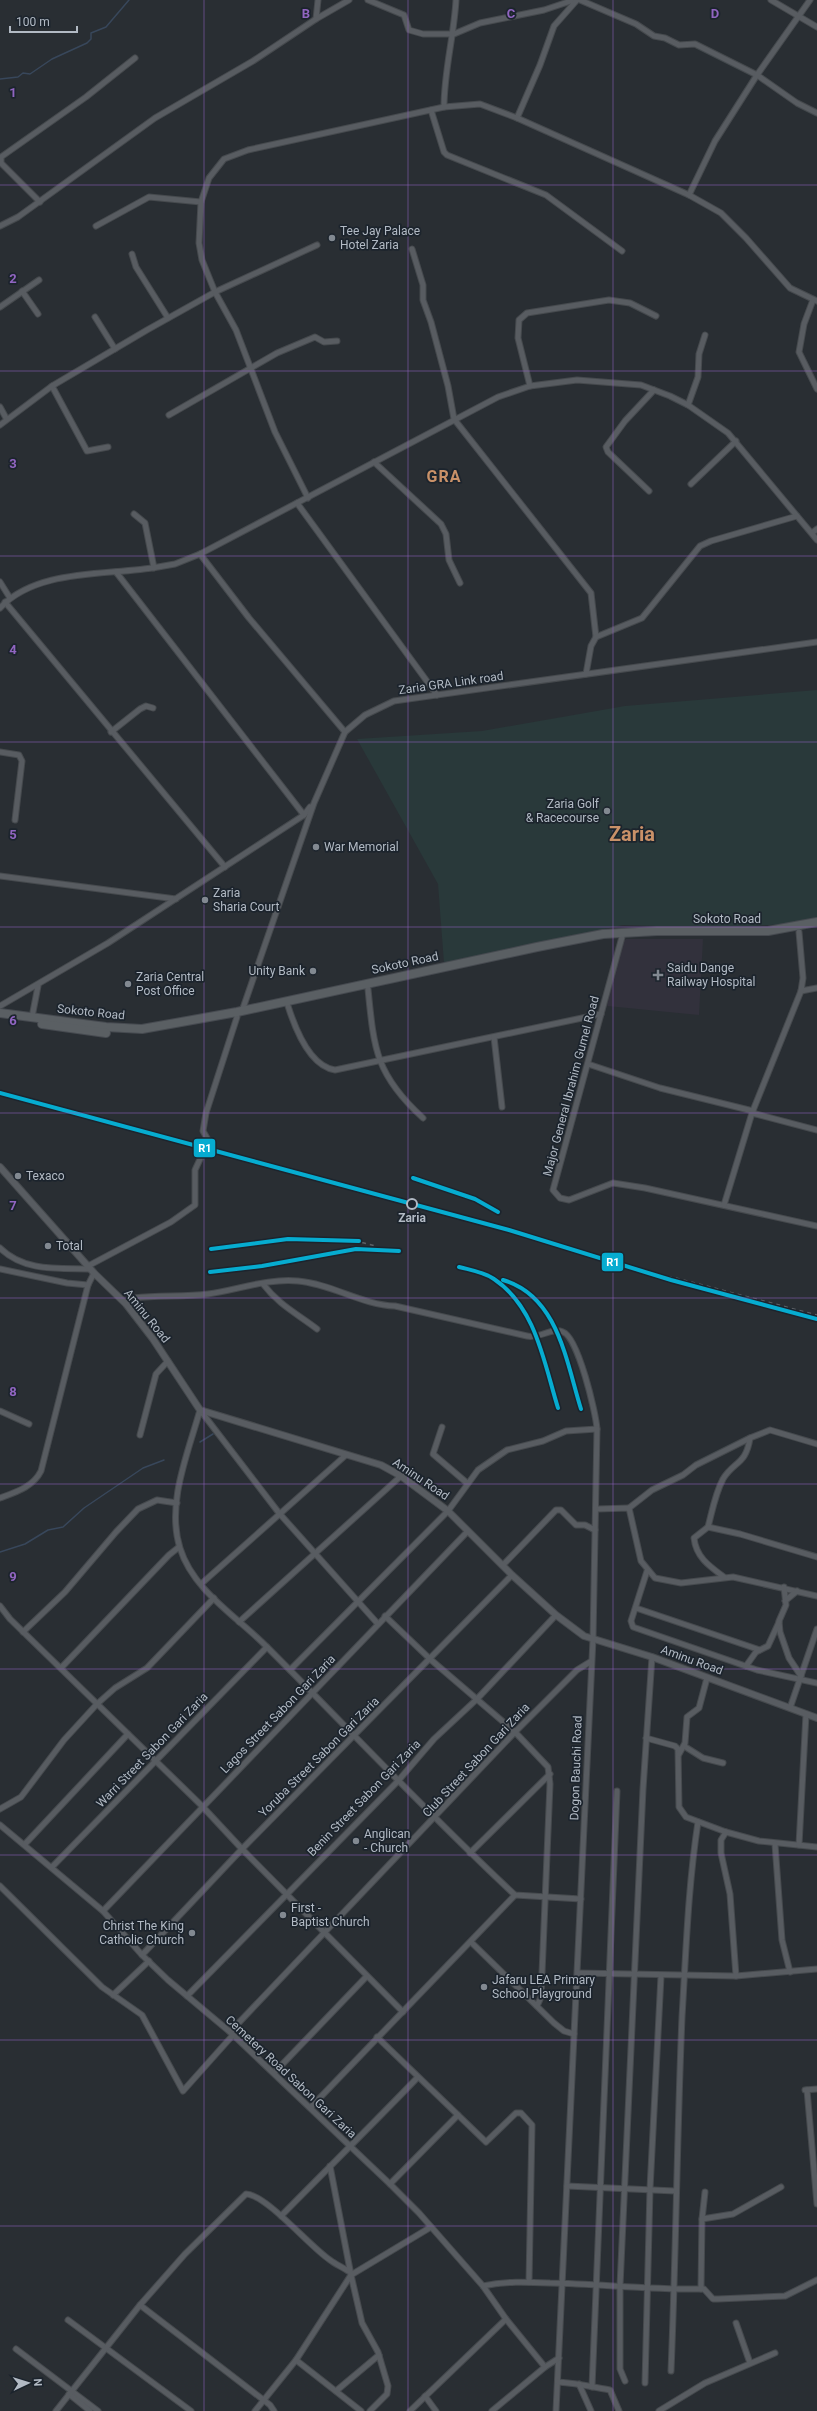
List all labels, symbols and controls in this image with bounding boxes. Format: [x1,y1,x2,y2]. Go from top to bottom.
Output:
text: B [302,6,310,21]
text: C [507,6,516,21]
text: D [711,6,719,21]
scale bar [10,8,77,34]
text: 100 m [16,15,50,29]
text: 1 [9,85,17,100]
place label: Tee Jay Palace Hotel Zaria [340,224,420,252]
marker: Tee Jay Palace Hotel Zaria [327,233,337,243]
text: 2 [9,271,17,286]
text: 3 [9,456,17,471]
district label: GRA [427,467,461,486]
text: 4 [9,642,17,657]
street label: Zaria GRA Link road [398,669,504,697]
place label: Zaria Golf & Racecourse [526,797,600,825]
marker: Zaria Golf & Racecourse [602,806,612,816]
district label: Zaria [609,822,655,846]
text: 5 [9,827,17,842]
place label: War Memorial [324,840,399,854]
marker: War Memorial [311,842,321,852]
place label: Zaria Sharia Court [213,886,279,914]
marker: Zaria Sharia Court [200,895,210,905]
street label: Sokoto Road [693,912,761,926]
street label: Sokoto Road [370,949,440,977]
place label: Saidu Dange Railway Hospital [667,961,756,989]
place label: Unity Bank [248,964,306,978]
marker: Unity Bank [308,966,318,976]
marker: Saidu Dange Railway Hospital [652,969,664,981]
place label: Zaria Central Post Office [136,970,204,998]
marker: Zaria Central Post Office [123,979,133,989]
street label: Major General Ibrahim Gumel Road [540,994,602,1178]
street label: Sokoto Road [56,1001,126,1023]
text: 6 [9,1013,17,1028]
line badge: R1 [193,1138,216,1158]
text: R1 [198,1142,212,1155]
place label: Texaco [26,1169,65,1183]
marker: Texaco [13,1171,23,1181]
text: 7 [9,1198,17,1213]
marker: Zaria [406,1198,418,1210]
place label: Zaria [398,1211,426,1225]
place label: Total [56,1239,83,1253]
marker: Total [43,1241,53,1251]
line badge: R1 [601,1252,624,1272]
text: R1 [606,1256,620,1269]
street label: Aminu Road [121,1286,173,1346]
text: 8 [9,1384,17,1399]
street label: Aminu Road [390,1455,452,1503]
text: 9 [9,1569,17,1584]
street label: Aminu Road [659,1642,725,1678]
street label: Lagos Street Sabon Gari Zaria [218,1652,338,1776]
street label: Warri Street Sabon Gari Zaria [93,1690,211,1810]
street label: Yoruba Street Sabon Gari Zaria [256,1694,382,1820]
street label: Club Street Sabon Gari Zaria [420,1700,532,1820]
street label: Dogon Bauchi Road [567,1715,585,1821]
street label: Benin Street Sabon Gari Zaria [305,1737,423,1859]
place label: Anglican - Church [364,1827,410,1855]
marker: Anglican - Church [351,1836,361,1846]
place label: First - Baptist Church [291,1901,370,1929]
marker: First - Baptist Church [278,1910,288,1920]
place label: Christ The King Catholic Church [99,1919,184,1947]
marker: Christ The King Catholic Church [187,1928,197,1938]
place label: Jafaru LEA Primary School Playground [492,1973,595,2001]
marker: Jafaru LEA Primary School Playground [479,1982,489,1992]
street label: Cemetery Road Sabon Gari Zaria [223,2013,359,2141]
north arrow [8,2363,48,2403]
text: N [31,2378,44,2387]

